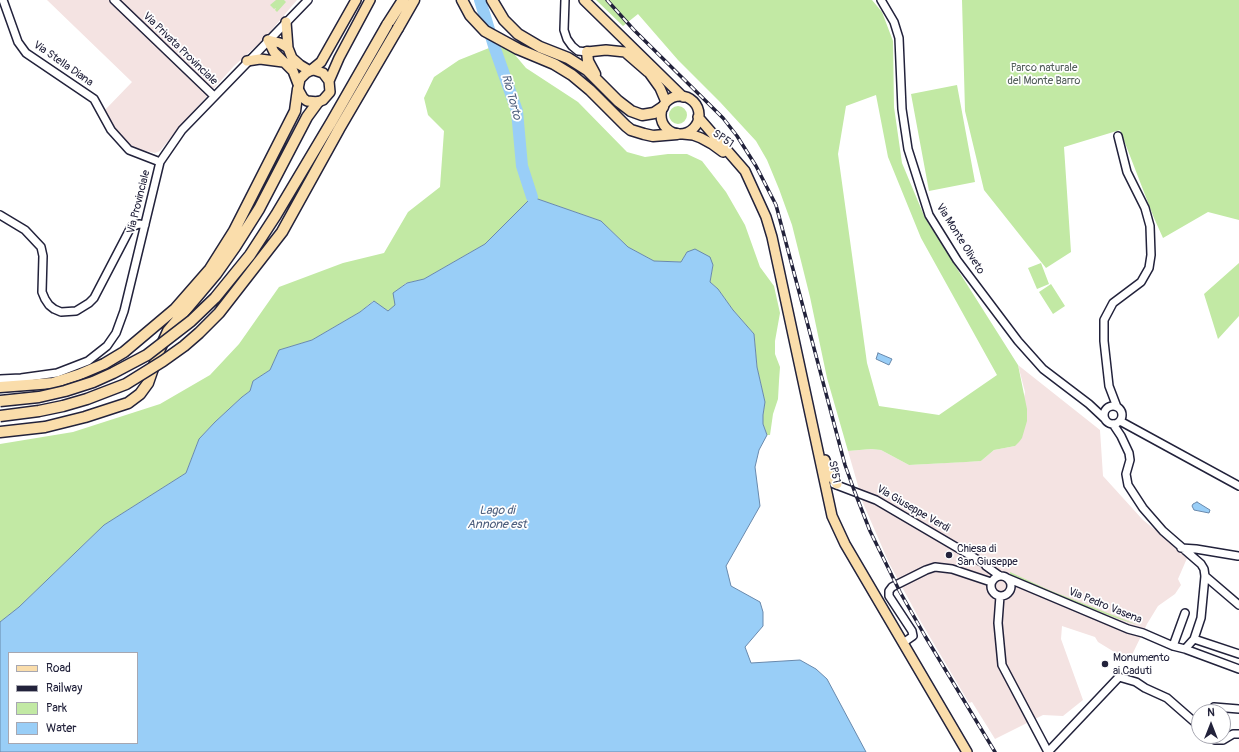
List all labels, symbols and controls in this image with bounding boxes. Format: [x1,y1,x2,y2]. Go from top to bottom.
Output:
street label: Via Privata Provinciale [140,10,220,88]
street label: Via Stella Diana [31,39,95,89]
park label: Parco naturale del Monte Barro [1008,61,1080,87]
water label: Rio Torto [498,73,524,121]
street label: SP51 [710,127,736,151]
street label: Via Provinciale [125,169,153,235]
street label: Via Monte Oliveto [933,201,987,277]
street label: SP51 [825,460,843,484]
street label: Via Giuseppe Verdi [874,483,952,535]
water label: Lago di Annone est [467,504,527,532]
place label: Chiesa di San Giuseppe [957,542,1018,568]
marker: Chiesa di San Giuseppe [944,550,954,560]
street label: Via Pedro Vasena [1066,585,1144,627]
place label: Monumento ai Caduti [1113,651,1170,677]
legend [8,652,138,744]
marker: Monumento ai Caduti [1100,659,1110,669]
text: Road [46,661,71,676]
text: Railway [46,681,82,696]
text: Park [46,701,67,716]
north arrow [1191,704,1231,744]
text: N [1207,706,1215,719]
text: Water [46,721,77,736]

